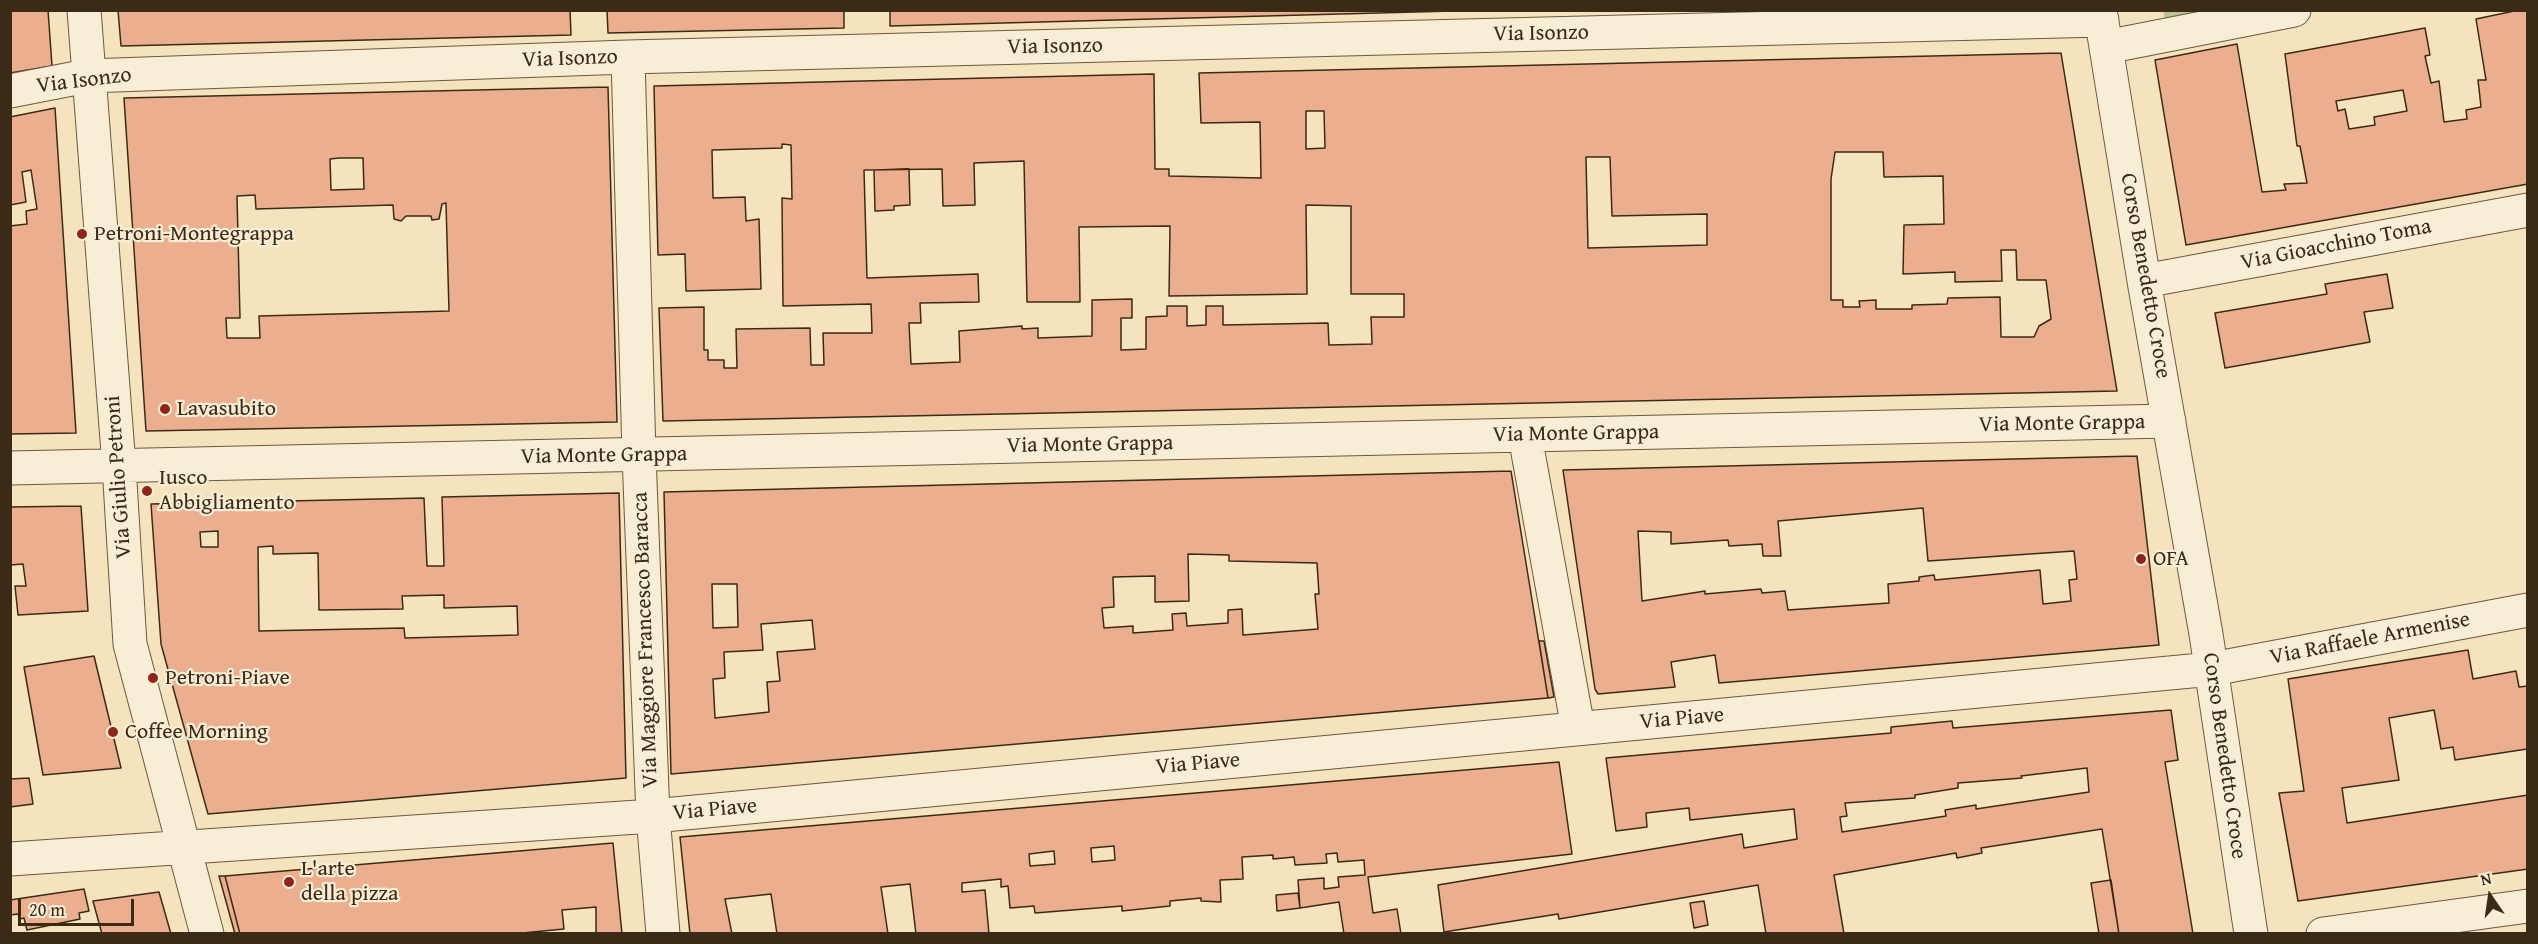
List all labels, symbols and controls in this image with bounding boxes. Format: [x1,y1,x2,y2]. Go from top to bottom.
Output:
street label: Via Isonzo [1493,20,1589,48]
street label: Via Isonzo [1007,33,1103,61]
street label: Via Isonzo [522,44,618,74]
street label: Via Isonzo [35,62,133,100]
street label: Corso Benedetto Croce [2114,171,2176,381]
street label: Via Gioacchino Toma [2238,214,2434,276]
place label: Petroni-Montegrappa [94,221,294,247]
marker: Petroni-Montegrappa [75,227,89,241]
street label: Via Giulio Petroni [100,394,138,560]
place label: Lavasubito [177,396,276,422]
marker: Lavasubito [158,402,172,416]
street label: Via Monte Grappa [1978,409,2146,439]
street label: Via Monte Grappa [1492,419,1660,449]
street label: Via Monte Grappa [1006,430,1174,460]
street label: Via Monte Grappa [520,441,688,471]
place label: Iusco Abbigliamento [159,465,295,516]
marker: Iusco Abbigliamento [140,484,154,498]
street label: Via Maggiore Francesco Baracca [628,491,664,789]
place label: OFA [2153,546,2189,572]
marker: OFA [2134,552,2148,566]
street label: Via Raffaele Armenise [2268,607,2472,671]
street label: Corso Benedetto Croce [2196,651,2252,861]
place label: Petroni-Piave [165,665,290,691]
marker: Petroni-Piave [146,671,160,685]
street label: Via Piave [1639,702,1725,736]
place label: Coffee Morning [125,719,268,745]
marker: Coffee Morning [106,725,120,739]
street label: Via Piave [1155,747,1241,781]
street label: Via Piave [672,793,758,827]
place label: L'arte della pizza [301,856,398,908]
north arrow [2460,866,2520,926]
text: N [2478,866,2494,891]
marker: L'arte della pizza [282,875,296,889]
scale bar [21,887,136,925]
text: 20 m [29,896,65,923]

